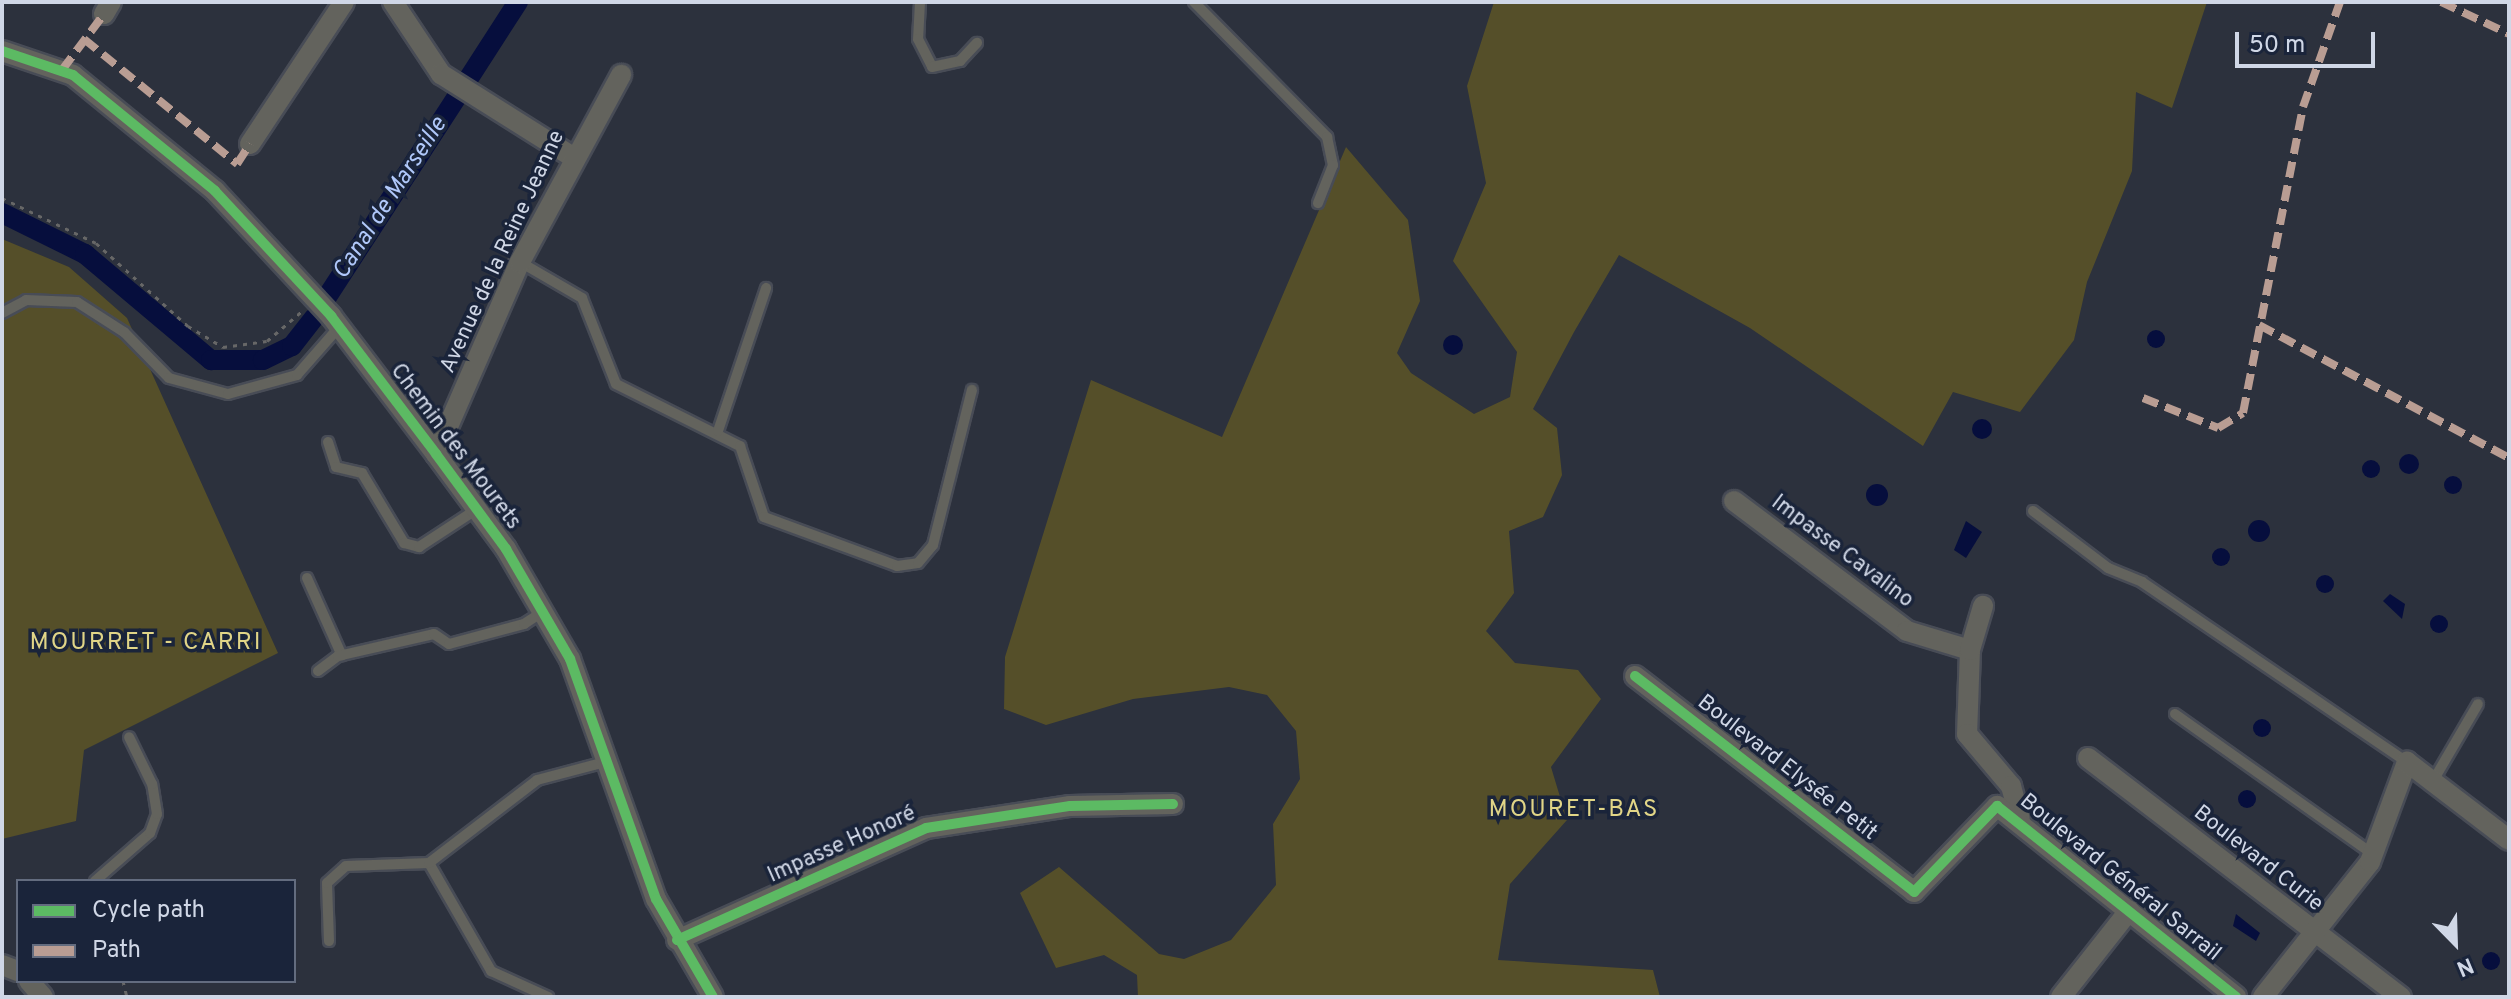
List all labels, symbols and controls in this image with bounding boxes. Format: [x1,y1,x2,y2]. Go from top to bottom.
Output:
scale bar [2239,16,2379,66]
text: 50 m [2249,31,2305,61]
water label: Canal de Marseille [328,112,454,286]
street label: Avenue de la Reine Jeanne [435,126,571,378]
street label: Chemin des Mourets [384,359,526,535]
street label: Impasse Cavalino [1766,490,1918,614]
district label: MOURRET - CARRI [29,630,263,658]
street label: Boulevard Elysée Petit [1692,690,1882,846]
street label: Boulevard Général Sarrail [2014,789,2226,967]
district label: MOURET-BAS [1489,797,1659,825]
street label: Boulevard Curie [2188,800,2328,918]
street label: Impasse Honoré [764,801,920,889]
legend [16,879,296,983]
text: Cycle path [92,896,205,926]
north arrow [2415,903,2495,983]
text: Path [92,936,141,966]
text: N [2452,950,2477,981]

